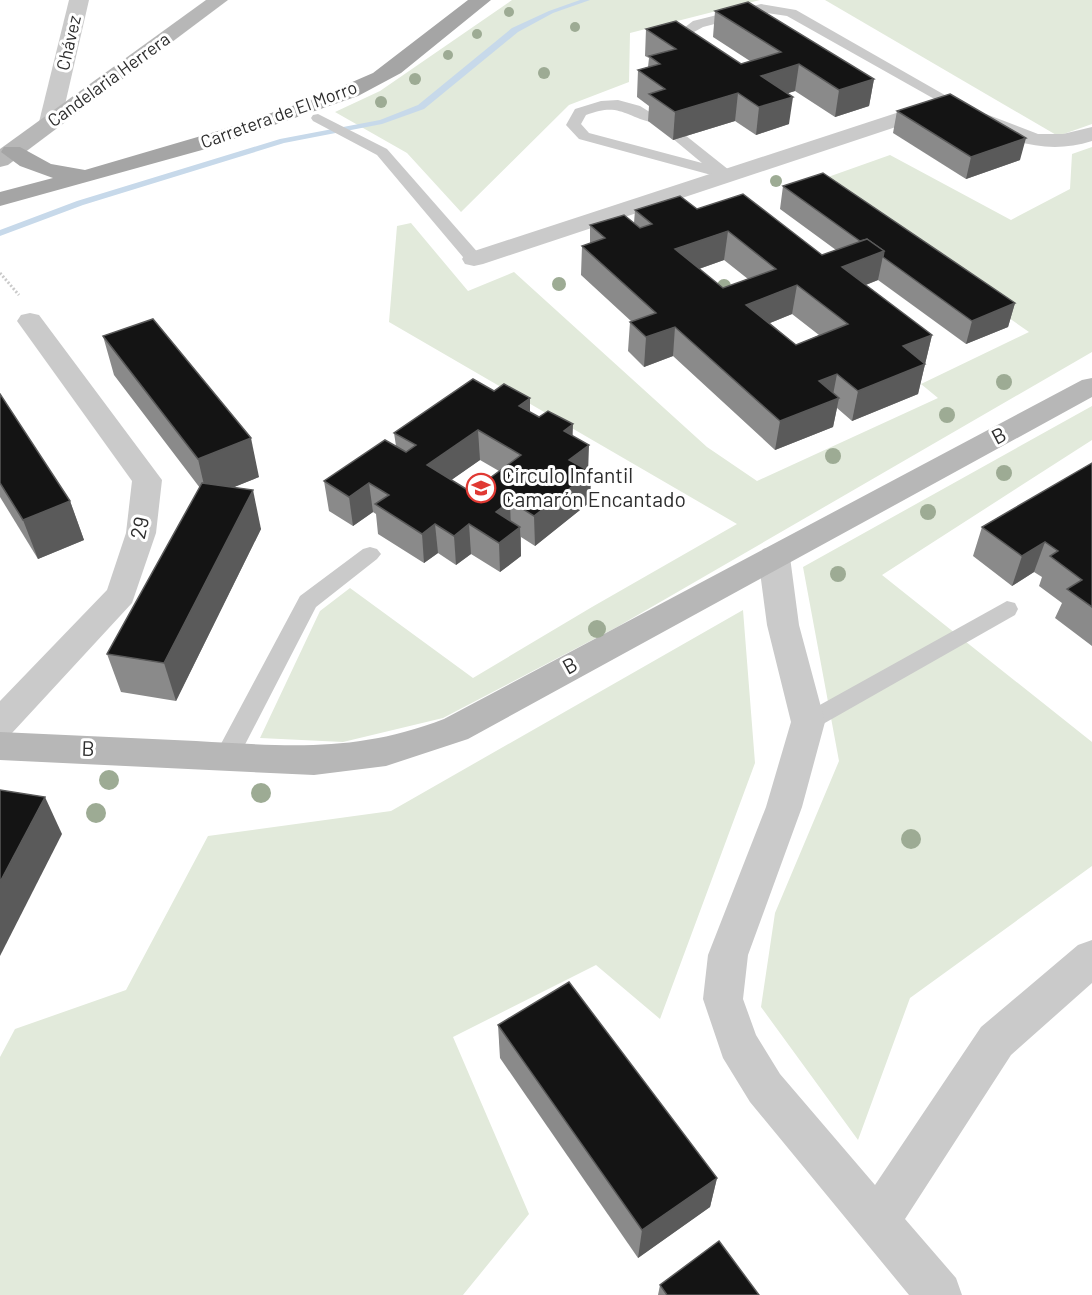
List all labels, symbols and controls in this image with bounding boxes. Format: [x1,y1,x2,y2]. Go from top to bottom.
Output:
street label: Chávez [51,13,85,72]
street label: Candelaria Herrera [43,27,174,131]
street label: Carretera de El Morro [197,76,360,153]
street label: B [987,421,1010,449]
place label: Círculo Infantil Camarón Encantado [502,462,686,511]
school or university icon: Círculo Infantil Camarón Encantado [465,472,497,504]
street label: 29 [124,514,153,541]
street label: B [557,651,581,679]
street label: B [81,735,95,760]

